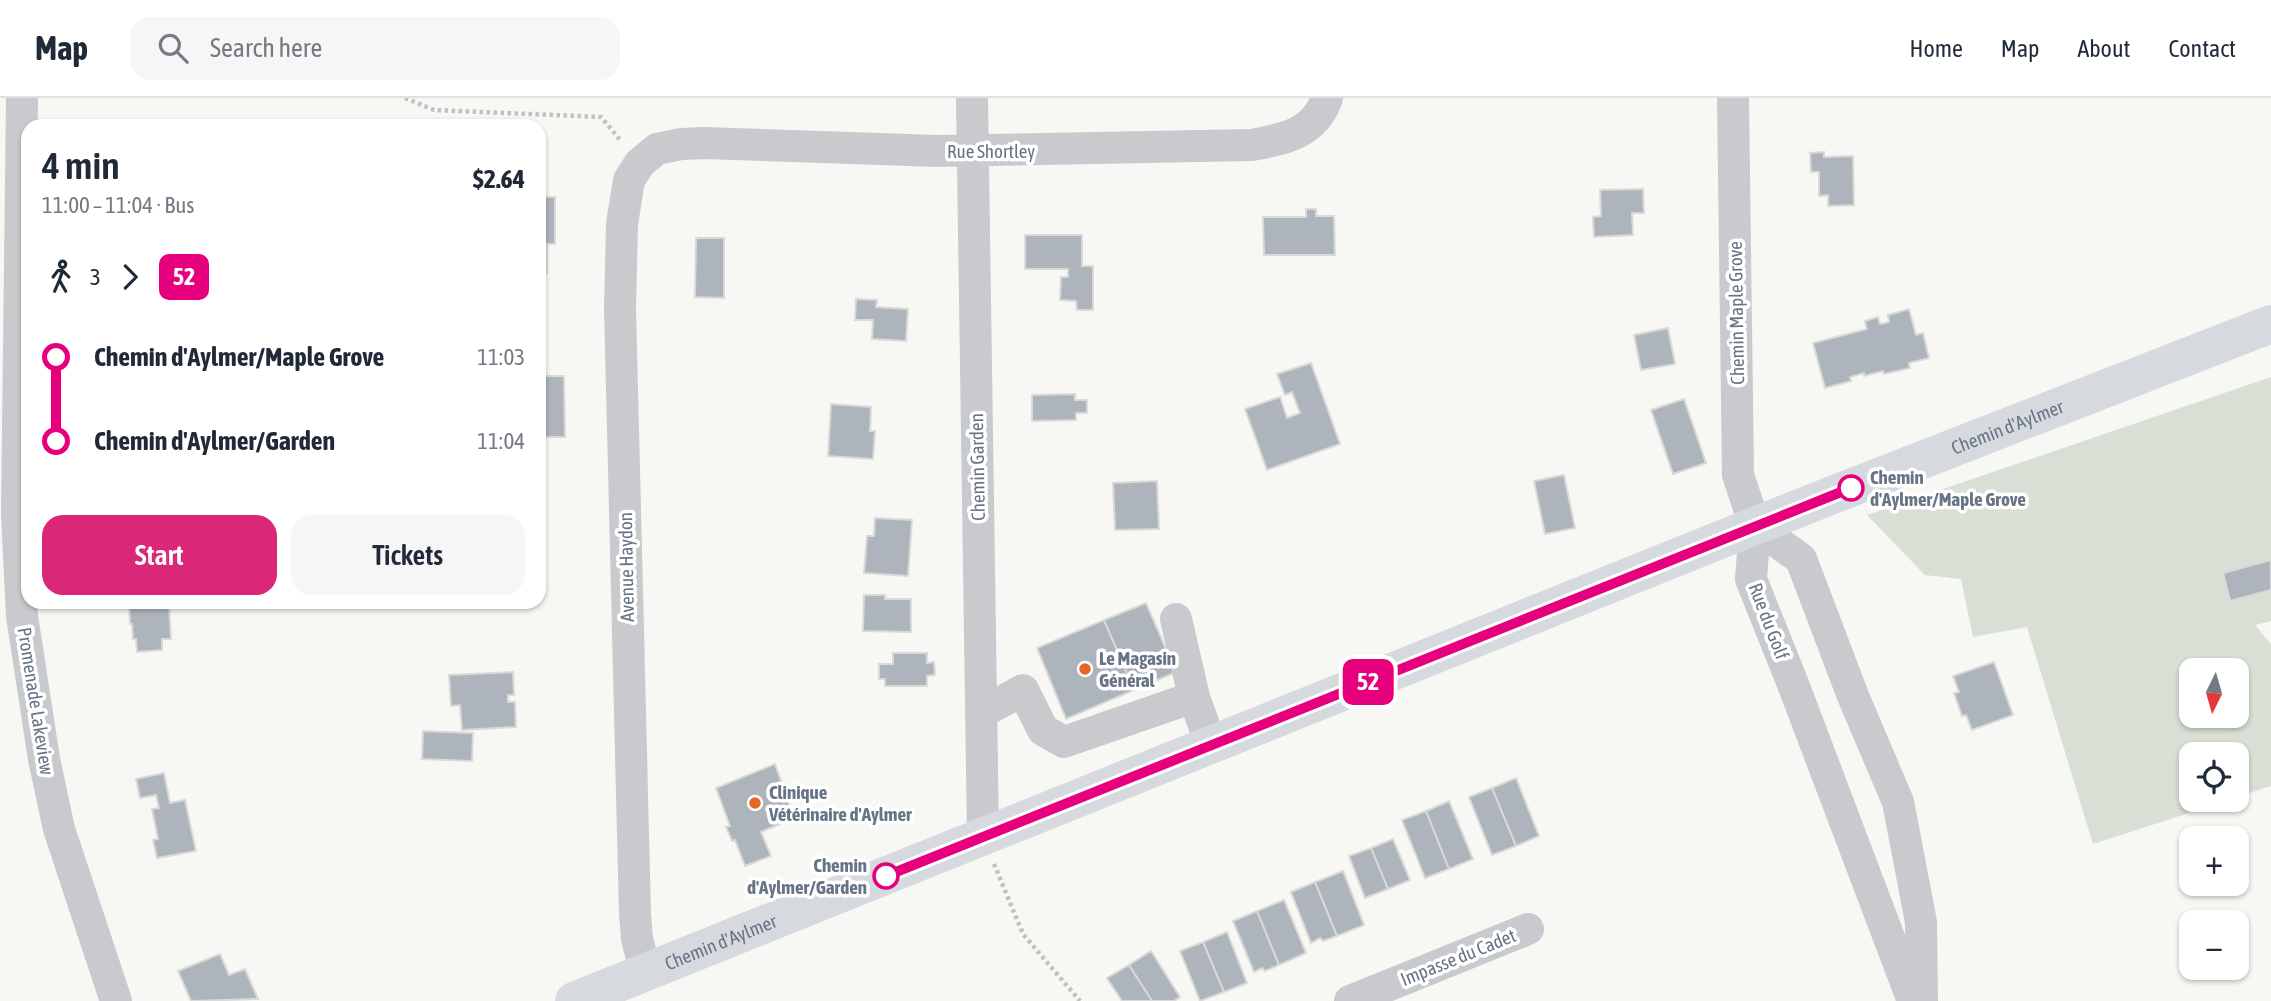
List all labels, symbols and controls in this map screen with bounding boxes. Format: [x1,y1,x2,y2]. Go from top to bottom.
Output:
search box [130,17,620,80]
text: Map [35,29,88,67]
icon: search [154,29,192,67]
text: Search here [210,33,322,63]
text: Home [1909,35,1963,62]
text: Map [2001,35,2039,62]
text: About [2077,35,2130,62]
text: Contact [2168,35,2236,62]
street label: Rue Shortley [947,140,1035,162]
text: 4 min [42,144,120,187]
text: $2.64 [473,164,525,194]
text: 11:00 – 11:04 · Bus [42,192,194,218]
street label: Chemin Maple Grove [1724,241,1748,385]
icon: walk [42,258,80,296]
icon: forward [111,258,149,296]
text: 52 [173,263,195,290]
text: 3 [90,264,101,290]
text: Chemin d'Aylmer/Maple Grove [94,342,384,372]
text: 11:03 [477,344,525,370]
street label: Chemin d'Aylmer [1948,395,2067,459]
street label: Chemin Garden [965,413,989,521]
text: Chemin d'Aylmer/Garden [94,426,335,456]
text: 11:04 [477,428,525,454]
place label: Chemin d'Aylmer/Maple Grove [1870,466,2026,510]
marker: Chemin d'Aylmer/Maple Grove [1838,475,1864,501]
street label: Avenue Haydon [614,512,638,622]
button: Start [42,515,277,595]
button: Tickets [291,515,525,595]
street label: Rue du Golf [1744,580,1794,662]
street label: Promenade Lakeview [13,626,59,777]
place label: Le Magasin Général [1099,647,1176,691]
north arrow [2179,658,2249,728]
map controls [2179,658,2249,980]
line badge: 52 [1336,659,1400,705]
marker: Le Magasin Général [1077,661,1093,677]
text: 52 [1357,668,1379,695]
button: locate [2179,742,2249,812]
place label: Clinique Vétérinaire d'Aylmer [768,781,912,825]
marker: Clinique Vétérinaire d'Aylmer [747,795,763,811]
button: + [2179,826,2249,896]
place label: Chemin d'Aylmer/Garden [747,854,867,898]
marker: Chemin d'Aylmer/Garden [873,863,899,889]
street label: Chemin d'Aylmer [661,910,780,974]
button: − [2179,910,2249,980]
street label: Impasse du Cadet [1397,924,1519,990]

